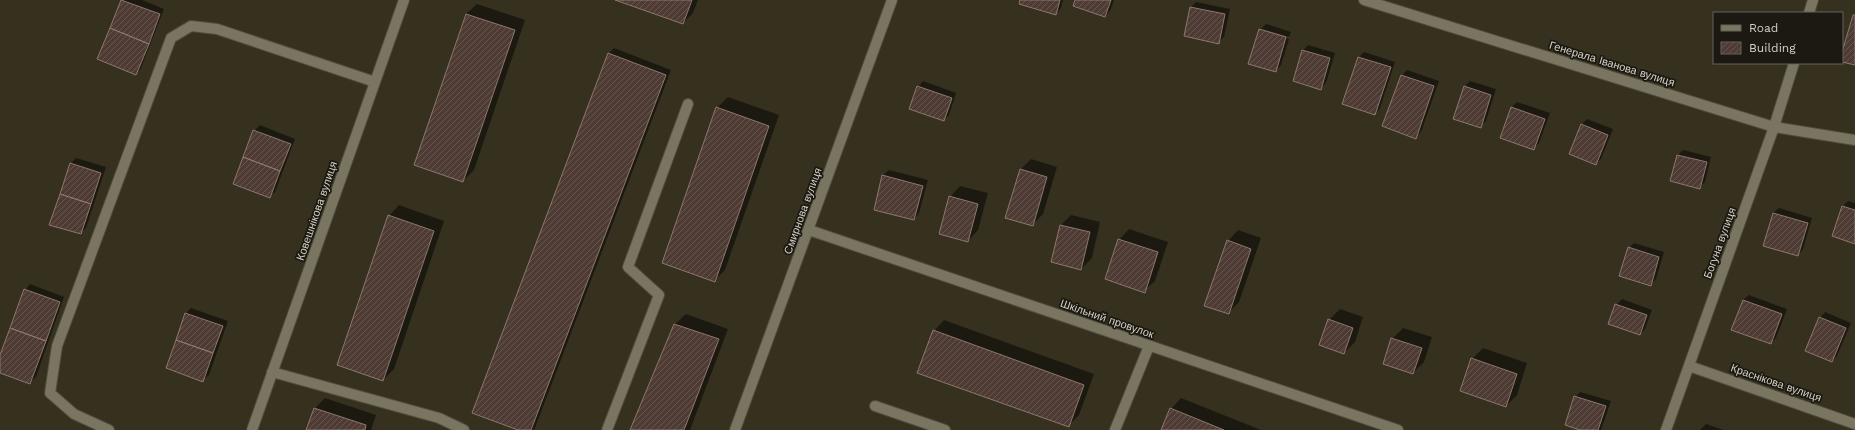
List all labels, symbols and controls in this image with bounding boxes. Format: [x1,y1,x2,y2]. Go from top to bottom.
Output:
legend [1713,12,1843,64]
text: Road [1749,21,1778,35]
street label: Генерала Іванова вулиця [1548,39,1676,89]
text: Building [1749,41,1796,55]
street label: Ковешнікова вулиця [294,160,340,262]
street label: Смирнова вулиця [781,166,825,256]
street label: Богуна вулиця [1701,206,1739,280]
street label: Шкільний провулок [1058,297,1156,341]
street label: Краснікова вулиця [1729,361,1823,405]

